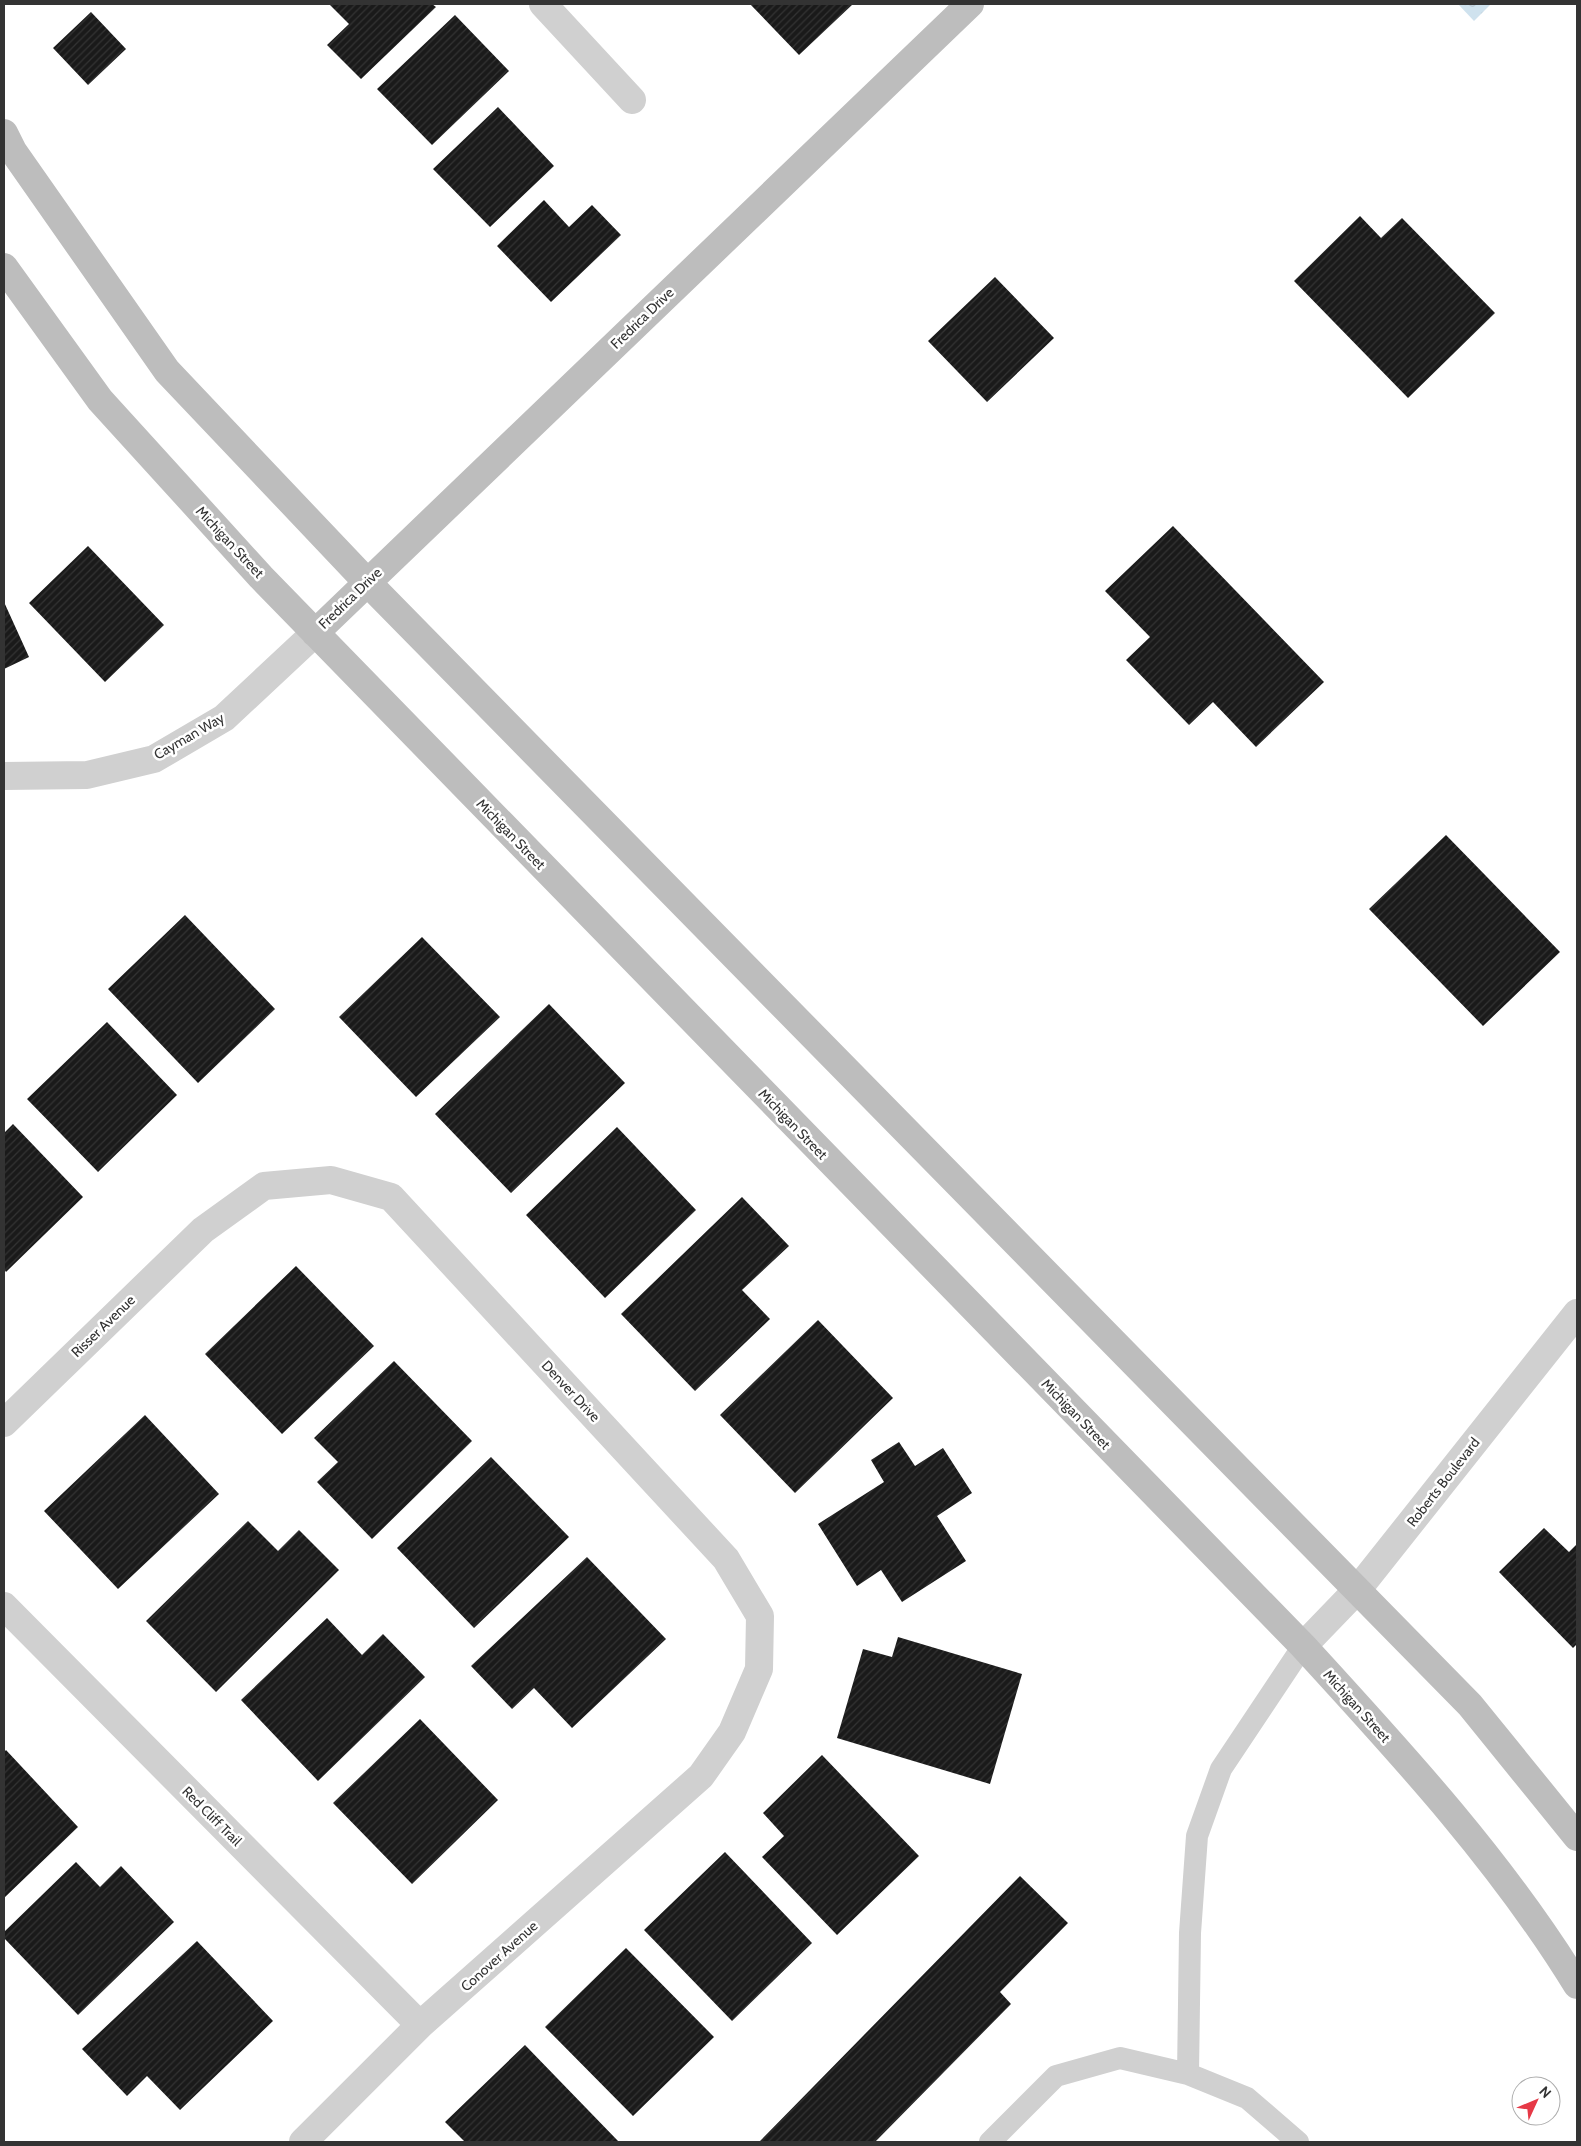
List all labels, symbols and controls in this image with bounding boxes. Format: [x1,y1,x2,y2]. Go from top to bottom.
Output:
street label: Fredrica Drive [607,283,677,353]
street label: Michigan Street [192,502,268,582]
street label: Fredrica Drive [315,563,385,633]
street label: Cayman Way [151,709,227,763]
street label: Michigan Street [473,795,550,873]
street label: Michigan Street [755,1085,832,1163]
street label: Risser Avenue [67,1291,139,1361]
street label: Denver Drive [538,1356,604,1426]
street label: Michigan Street [1038,1375,1115,1453]
street label: Roberts Boulevard [1403,1434,1483,1530]
street label: Michigan Street [1320,1666,1395,1746]
street label: Red Cliff Trail [178,1782,246,1850]
street label: Conover Avenue [457,1917,541,1995]
north arrow [1511,2076,1561,2126]
text: N [1535,2082,1555,2102]

